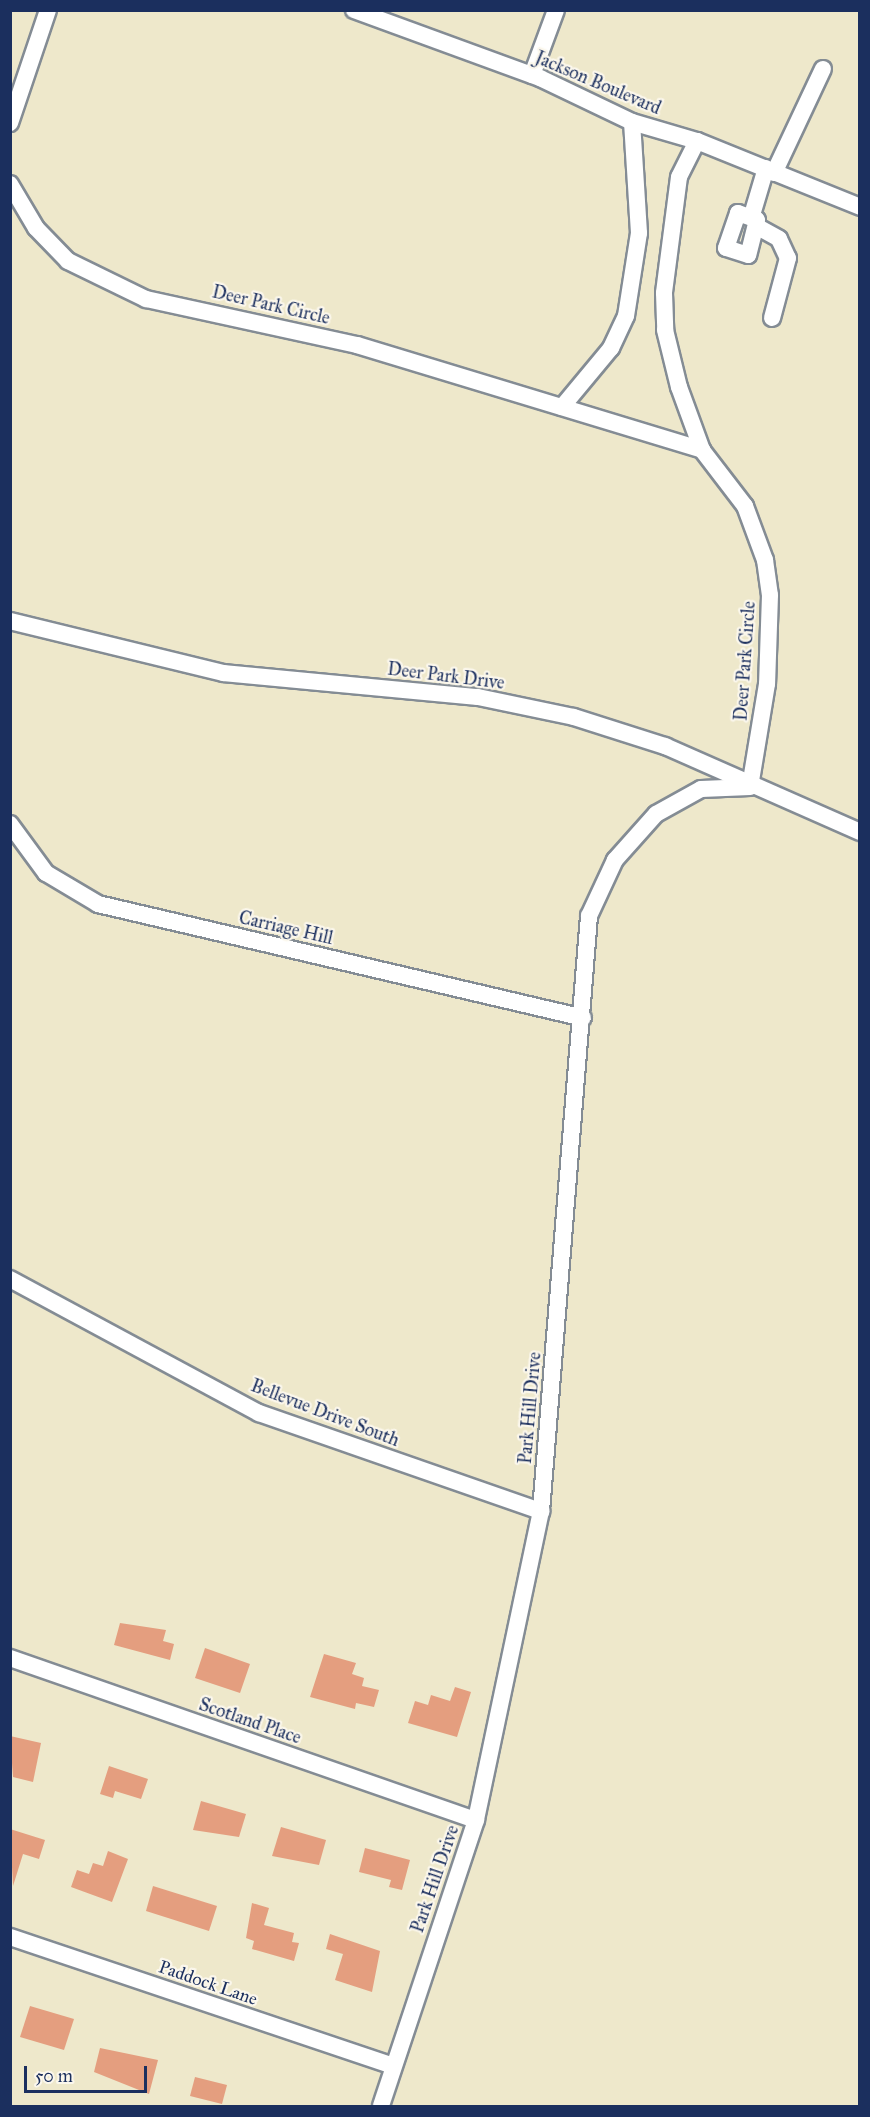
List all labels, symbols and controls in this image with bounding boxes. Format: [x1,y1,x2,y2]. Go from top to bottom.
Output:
street label: Jackson Boulevard [532,47,664,119]
street label: Deer Park Circle [210,281,332,329]
street label: Deer Park Circle [730,600,760,722]
street label: Deer Park Drive [386,658,506,694]
street label: Carriage Hill [237,907,335,949]
street label: Park Hill Drive [514,1351,546,1465]
street label: Bellevue Drive South [248,1375,402,1451]
street label: Scotland Place [196,1693,304,1749]
street label: Park Hill Drive [407,1822,463,1936]
street label: Paddock Lane [156,1956,260,2010]
scale bar [27,2054,150,2092]
text: 50 m [35,2065,73,2087]

